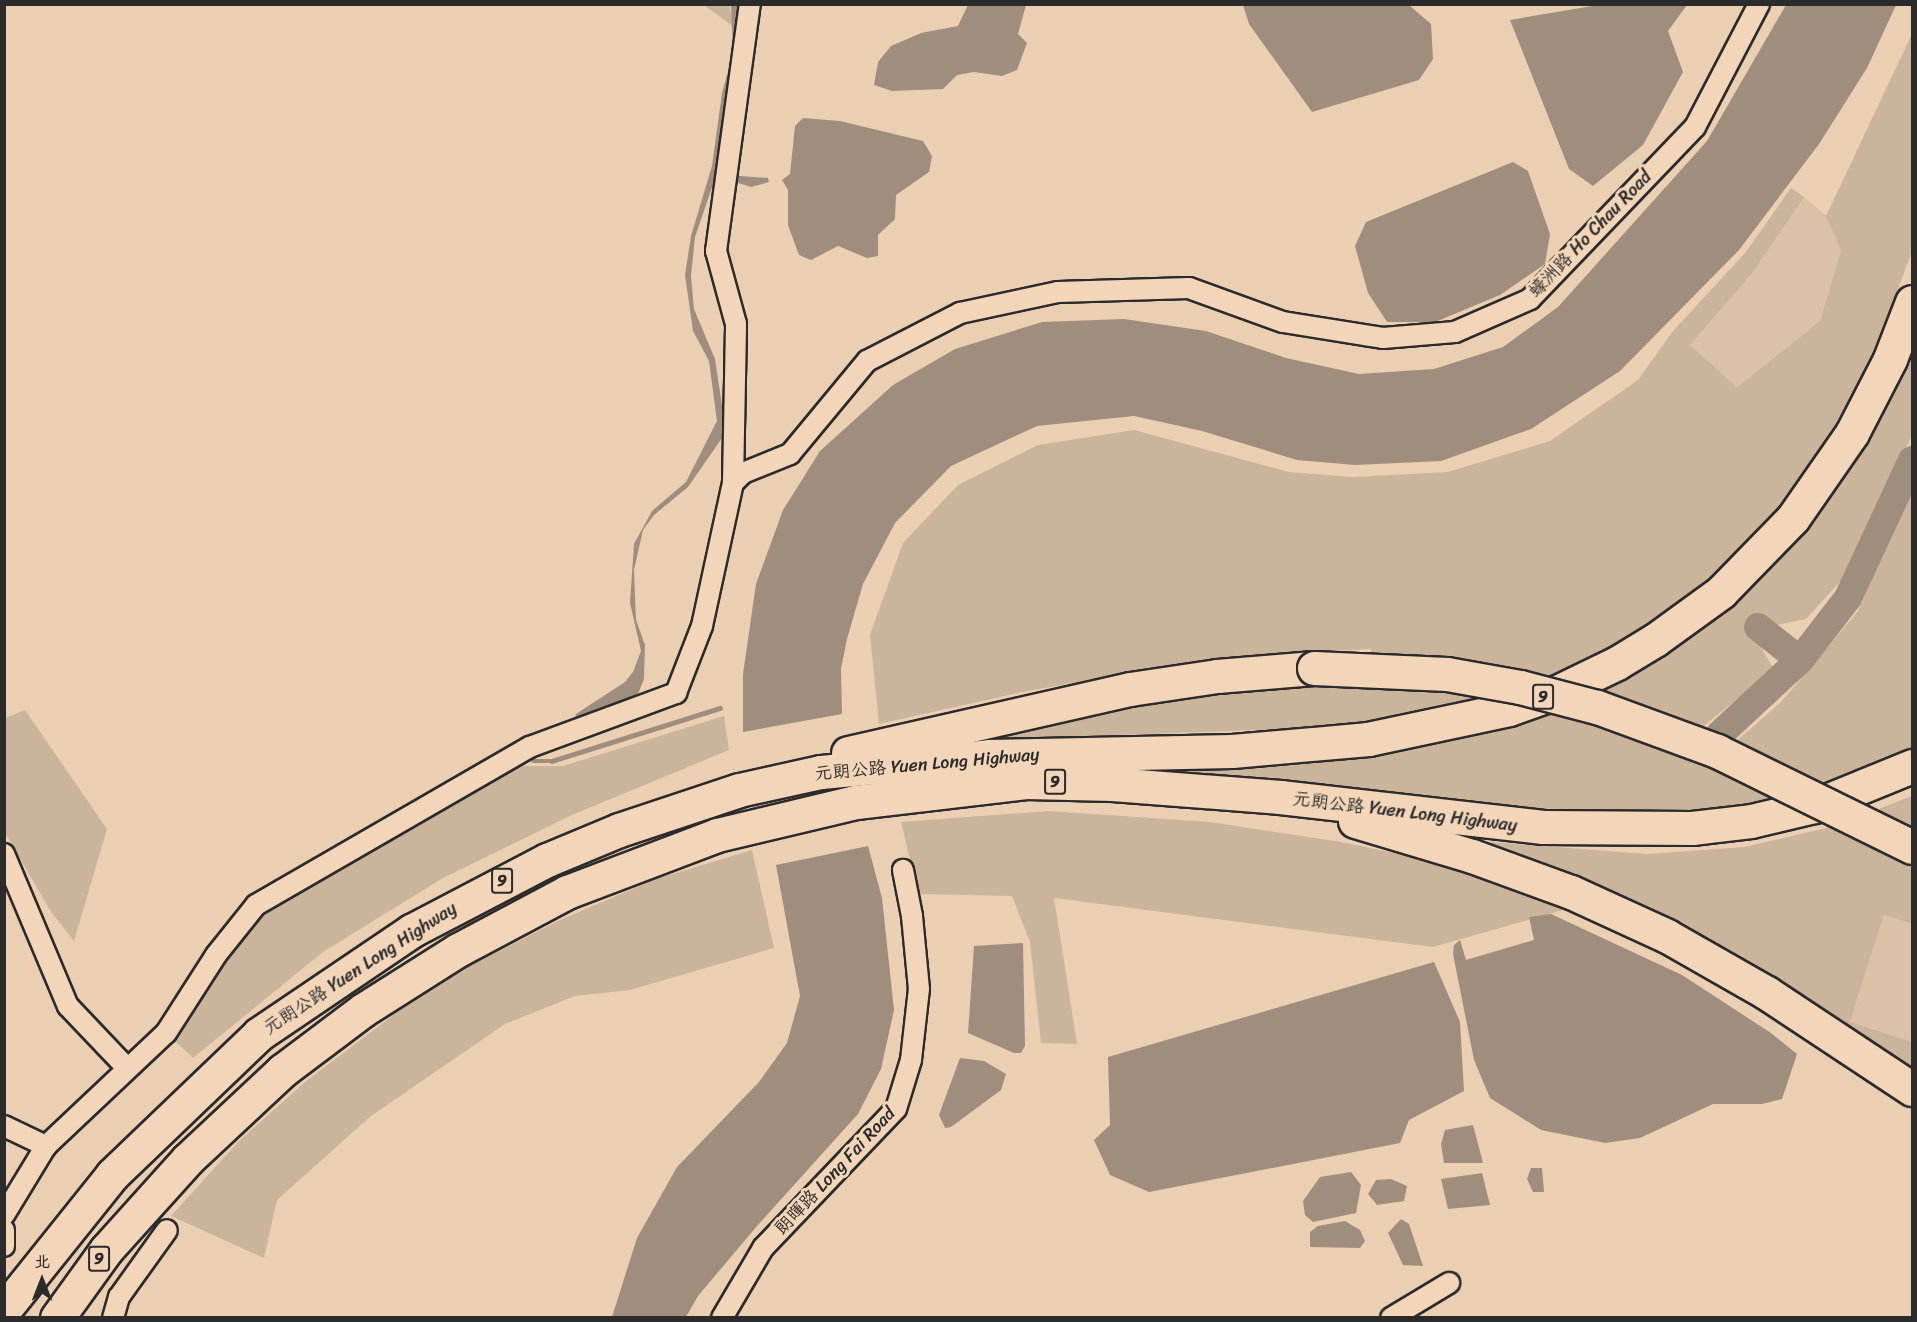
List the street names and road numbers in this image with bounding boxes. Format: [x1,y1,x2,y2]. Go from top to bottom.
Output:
street label: 蠔洲路 Ho Chau Road [1524,166,1656,302]
road number: 9 [1531,684,1555,710]
street label: 元朗公路 Yuen Long Highway [814,743,1040,785]
road number: 9 [1043,769,1067,795]
street label: 元朗公路 Yuen Long Highway [1292,788,1518,836]
road number: 9 [490,868,514,894]
street label: 元朗公路 Yuen Long Highway [259,897,461,1039]
street label: 朗暉路 Long Fai Road [770,1103,900,1239]
road number: 9 [87,1246,111,1272]

